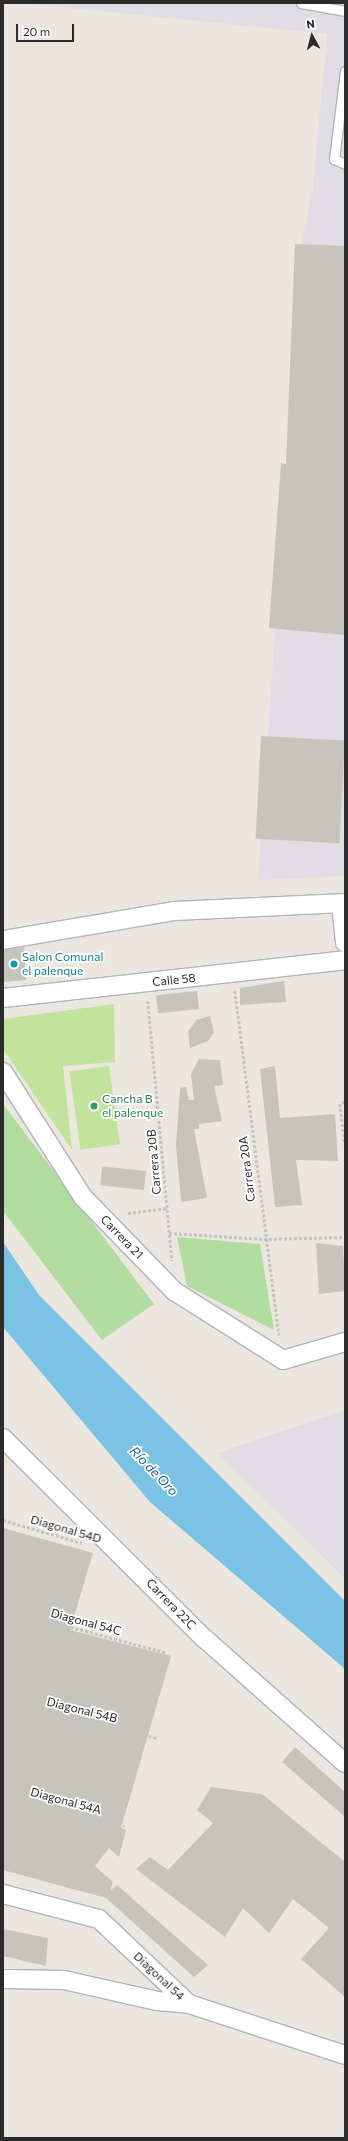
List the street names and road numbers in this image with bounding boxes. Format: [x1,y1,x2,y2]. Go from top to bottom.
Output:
street label: Calle 58 [152,971,196,989]
street label: Carrera 20B [144,1129,164,1195]
street label: Carrera 20A [236,1135,258,1203]
street label: Carrera 21 [98,1212,146,1262]
street label: Diagonal 54D [29,1512,103,1546]
street label: Carrera 22C [143,1576,199,1632]
street label: Diagonal 54C [49,1606,123,1638]
street label: Diagonal 54B [45,1694,119,1726]
street label: Diagonal 54A [29,1785,103,1817]
street label: Diagonal 54 [131,1949,187,2003]

